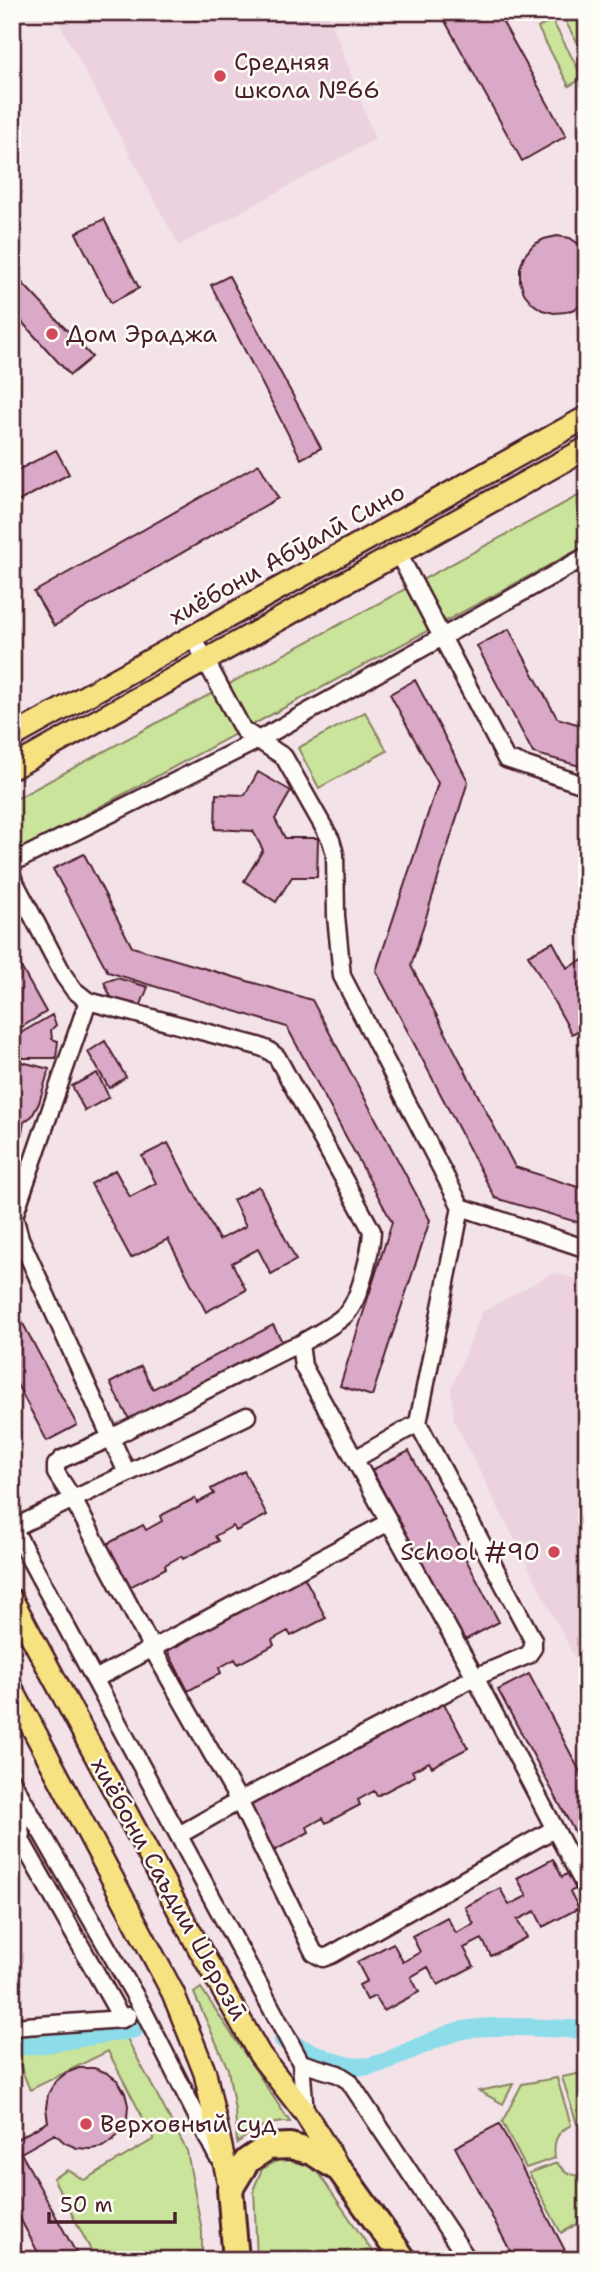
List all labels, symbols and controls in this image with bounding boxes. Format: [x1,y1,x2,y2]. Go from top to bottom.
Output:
place label: Средняя школа №66 [234,46,380,106]
marker: Средняя школа №66 [212,68,228,84]
place label: Дом Эраджа [66,318,217,350]
marker: Дом Эраджа [44,326,60,342]
street label: хиёбони Абӯалӣ Сино [163,476,411,632]
place label: School #90 [400,1536,540,1568]
marker: School #90 [546,1544,562,1560]
street label: хиёбони Саъдии Шерозӣ [83,1752,255,2026]
place label: Верховный суд [100,2108,277,2140]
marker: Верховный суд [78,2116,94,2132]
scale bar [49,2181,175,2225]
text: 50 m [60,2191,113,2219]

